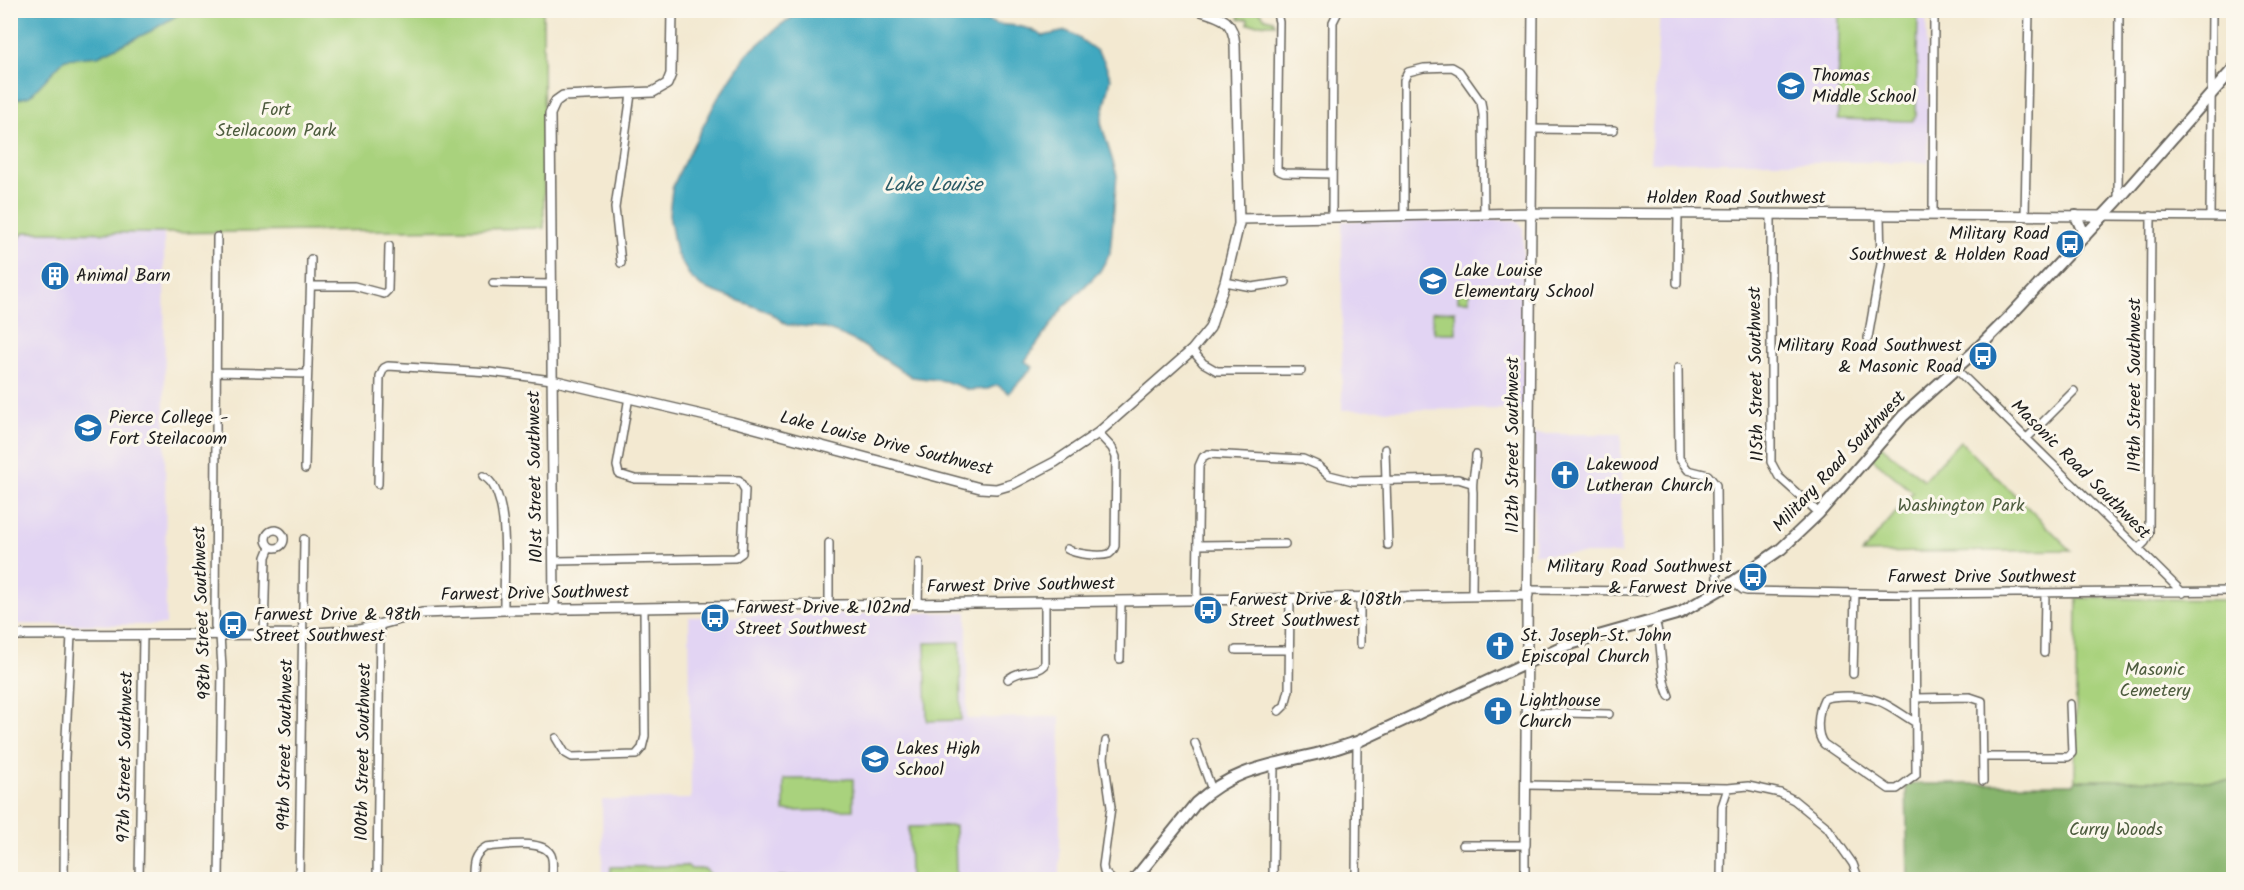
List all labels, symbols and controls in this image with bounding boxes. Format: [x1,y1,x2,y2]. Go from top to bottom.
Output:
place label: Thomas Middle School [1812,62,1917,112]
school or university icon: Thomas Middle School [1775,70,1807,102]
park label: Fort Steilacoom Park [216,96,337,146]
water label: Lake Louise [884,170,984,202]
street label: Holden Road Southwest [1646,184,1827,213]
place label: Military Road Southwest & Holden Road [1849,220,2050,270]
bus stop icon: Military Road Southwest & Holden Road [2054,228,2086,260]
place label: Lake Louise Elementary School [1454,257,1595,307]
building icon: Animal Barn [39,260,71,292]
place label: Animal Barn [76,262,171,291]
school or university icon: Lake Louise Elementary School [1417,265,1449,297]
street label: 115th Street Southwest [1741,285,1773,462]
street label: 119th Street Southwest [2121,297,2150,472]
place label: Military Road Southwest & Masonic Road [1777,332,1963,382]
bus stop icon: Military Road Southwest & Masonic Road [1967,340,1999,372]
street label: 112th Street Southwest [1499,356,1528,533]
street label: Military Road Southwest [1766,384,1915,540]
street label: 101st Street Southwest [520,389,552,564]
street label: Masonic Road Southwest [2003,393,2158,548]
street label: Lake Louise Drive Southwest [776,403,997,485]
place label: Pierce College - Fort Steilacoom [109,404,228,454]
school or university icon: Pierce College - Fort Steilacoom [72,412,104,444]
place label: Lakewood Lutheran Church [1586,451,1713,501]
church icon: Lakewood Lutheran Church [1549,459,1581,491]
park label: Washington Park [1898,492,2025,521]
street label: 98th Street Southwest [185,524,221,701]
place label: Military Road Southwest & Farwest Drive [1547,553,1733,603]
bus stop icon: Military Road Southwest & Farwest Drive [1737,561,1769,593]
street label: Farwest Drive Southwest [1888,563,2077,592]
street label: Farwest Drive Southwest [927,570,1117,602]
street label: Farwest Drive Southwest [441,578,631,610]
place label: Farwest Drive & 108th Street Southwest [1229,586,1402,636]
place label: Farwest Drive & 102nd Street Southwest [736,594,911,644]
bus stop icon: Farwest Drive & 108th Street Southwest [1192,594,1224,626]
place label: Farwest Drive & 98th Street Southwest [254,601,421,651]
bus stop icon: Farwest Drive & 102nd Street Southwest [699,602,731,634]
bus stop icon: Farwest Drive & 98th Street Southwest [217,609,249,641]
place label: St. Joseph-St. John Episcopal Church [1521,622,1672,672]
church icon: St. Joseph-St. John Episcopal Church [1484,630,1516,662]
park label: Masonic Cemetery [2120,656,2191,706]
street label: 99th Street Southwest [270,658,302,831]
street label: 100th Street Southwest [348,662,380,841]
street label: 97th Street Southwest [110,670,142,843]
place label: Lighthouse Church [1519,687,1601,737]
church icon: Lighthouse Church [1482,695,1514,727]
place label: Lakes High School [896,735,980,785]
school or university icon: Lakes High School [859,743,891,775]
park label: Curry Woods [2069,816,2163,845]

